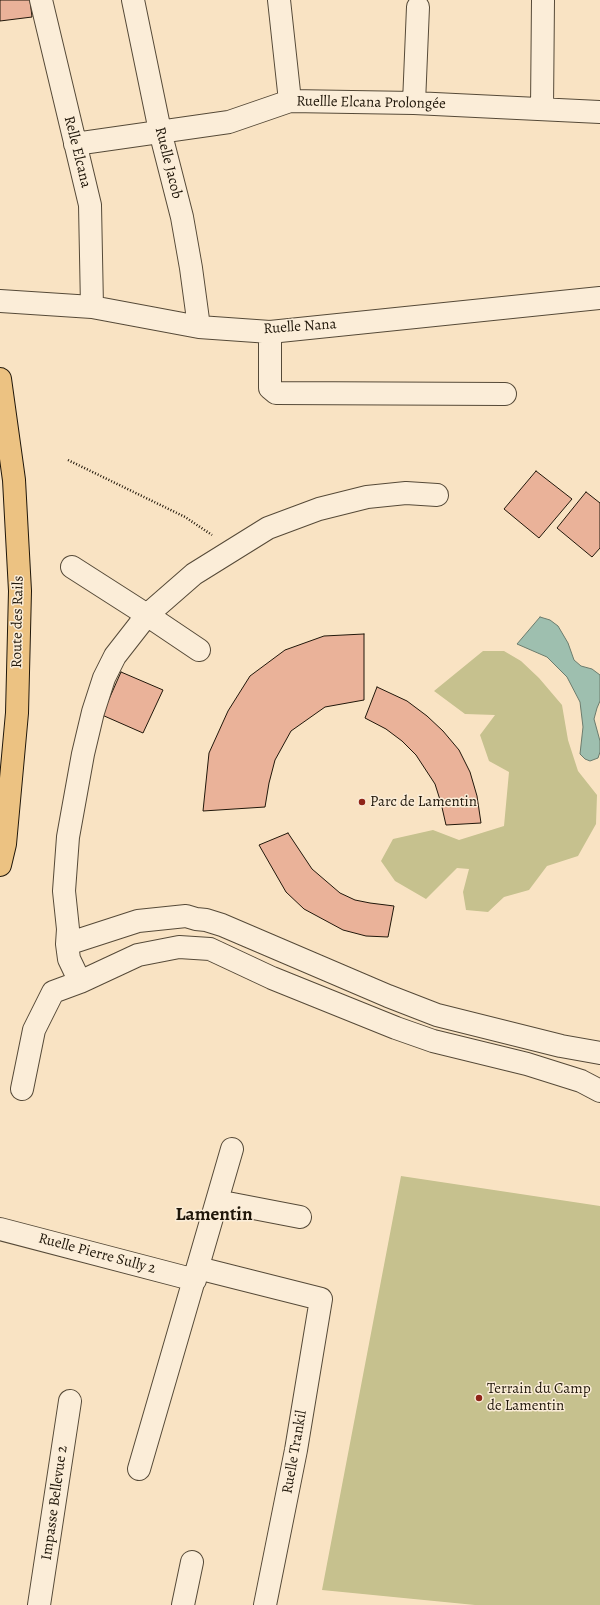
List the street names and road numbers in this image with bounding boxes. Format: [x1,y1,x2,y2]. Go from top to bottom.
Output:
street label: Ruellle Elcana Prolongée [296,93,446,113]
street label: Relle Elcana [59,114,95,190]
street label: Ruelle Jacob [150,125,186,201]
street label: Ruelle Nana [263,315,337,339]
street label: Route des Rails [8,576,28,668]
street label: Ruelle Pierre Sully 2 [36,1230,158,1278]
street label: Ruelle Trankil [279,1409,311,1495]
street label: Impasse Bellevue 2 [38,1445,72,1561]

